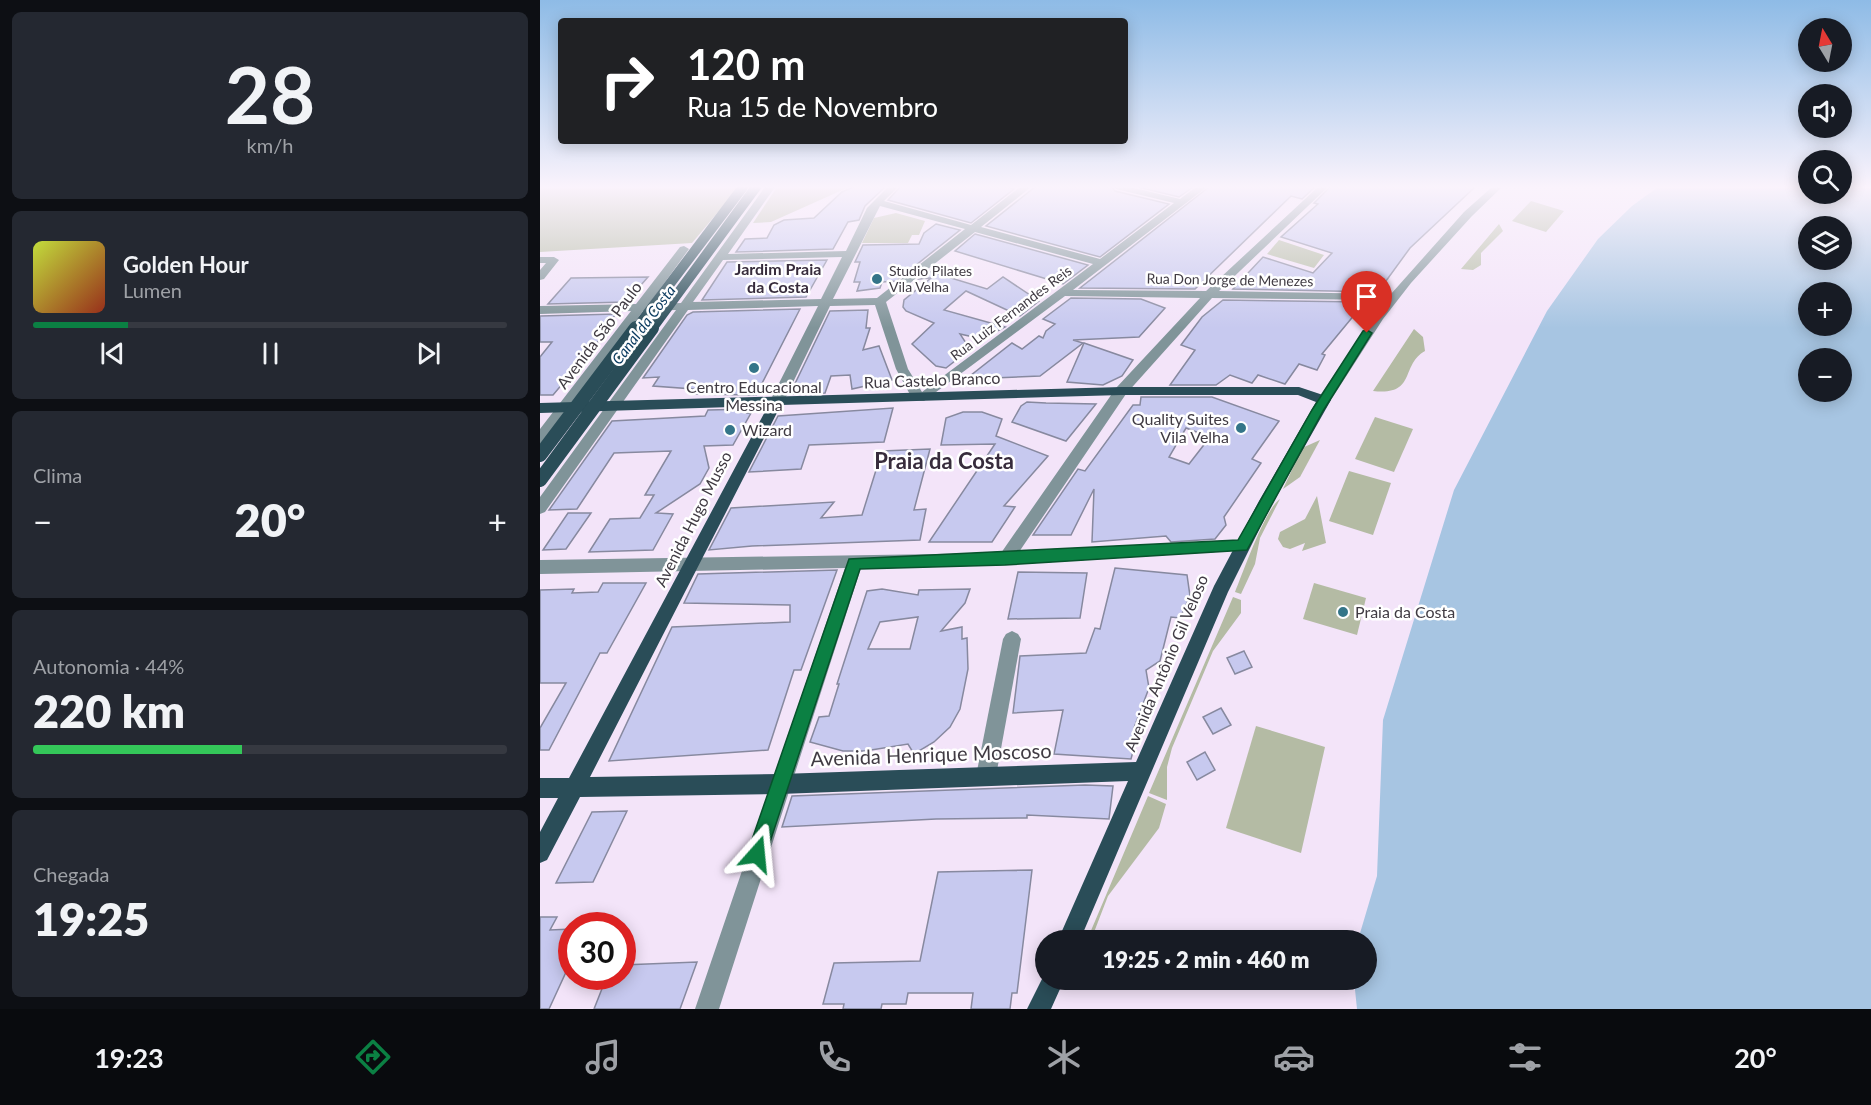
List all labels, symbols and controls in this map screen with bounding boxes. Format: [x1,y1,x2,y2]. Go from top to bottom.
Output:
north arrow [1798,18,1852,72]
map controls [1798,18,1852,402]
text: 120 m [687,39,805,89]
icon: right [588,42,666,120]
text: 28 [225,47,315,141]
button: sound [1798,84,1852,138]
text: Rua 15 de Novembro [687,90,938,123]
text: km/h [247,133,293,157]
button: search [1798,150,1852,204]
button: layers [1798,216,1852,270]
text: Golden Hour [123,251,249,278]
district label: Jardim Praia da Costa [735,259,821,296]
place label: Studio Pilates Vila Velha [889,262,972,295]
street label: Rua Luiz Fernandes Reis [947,262,1075,364]
street label: Rua Don Jorge de Menezes [1146,270,1314,289]
pin [1341,271,1392,333]
marker: Studio Pilates Vila Velha [870,272,884,286]
street label: Avenida São Paulo [552,277,645,392]
text: Lumen [123,278,182,302]
icon: arrive [1350,280,1383,313]
water label: Canal da Costa [608,281,679,367]
button: + [1798,282,1852,336]
icon: previous [96,337,129,370]
icon: pause [254,337,287,370]
icon: next [412,337,445,370]
button: − [1798,348,1852,402]
marker: Centro Educacional Messina [747,361,761,375]
street label: Rua Castelo Branco [863,368,1001,391]
place label: Centro Educacional Messina [686,377,822,414]
place label: Quality Suites Vila Velha [1132,409,1229,446]
place label: Wizard [742,420,792,439]
marker: Quality Suites Vila Velha [1234,421,1248,435]
marker: Wizard [723,423,737,437]
district label: Praia da Costa [874,447,1014,474]
street label: Avenida Hugo Musso [650,448,735,590]
text: Clima [33,463,82,487]
text: 20° [235,493,305,547]
text: − [33,501,52,541]
text: + [488,501,507,541]
street label: Avenida Antônio Gil Veloso [1120,572,1211,754]
place label: Praia da Costa [1355,602,1455,621]
marker: Praia da Costa [1336,605,1350,619]
text: Autonomia · 44% [33,654,184,678]
text: 220 km [33,684,185,738]
street label: Avenida Henrique Moscoso [810,738,1052,770]
position arrow [725,822,789,886]
text: Chegada [33,862,110,886]
text: 19:25 [33,892,149,946]
speed limit sign: 30 [558,912,636,990]
text: 19:25 · 2 min · 460 m [1103,946,1309,973]
icon: directions [352,1036,394,1078]
icon: music [582,1036,624,1078]
icon: phone [813,1036,855,1078]
icon: climate [1043,1036,1085,1078]
icon: car [1273,1036,1315,1078]
icon: filters [1504,1036,1546,1078]
text: 19:23 [94,1041,164,1074]
text: 20° [1734,1041,1777,1074]

